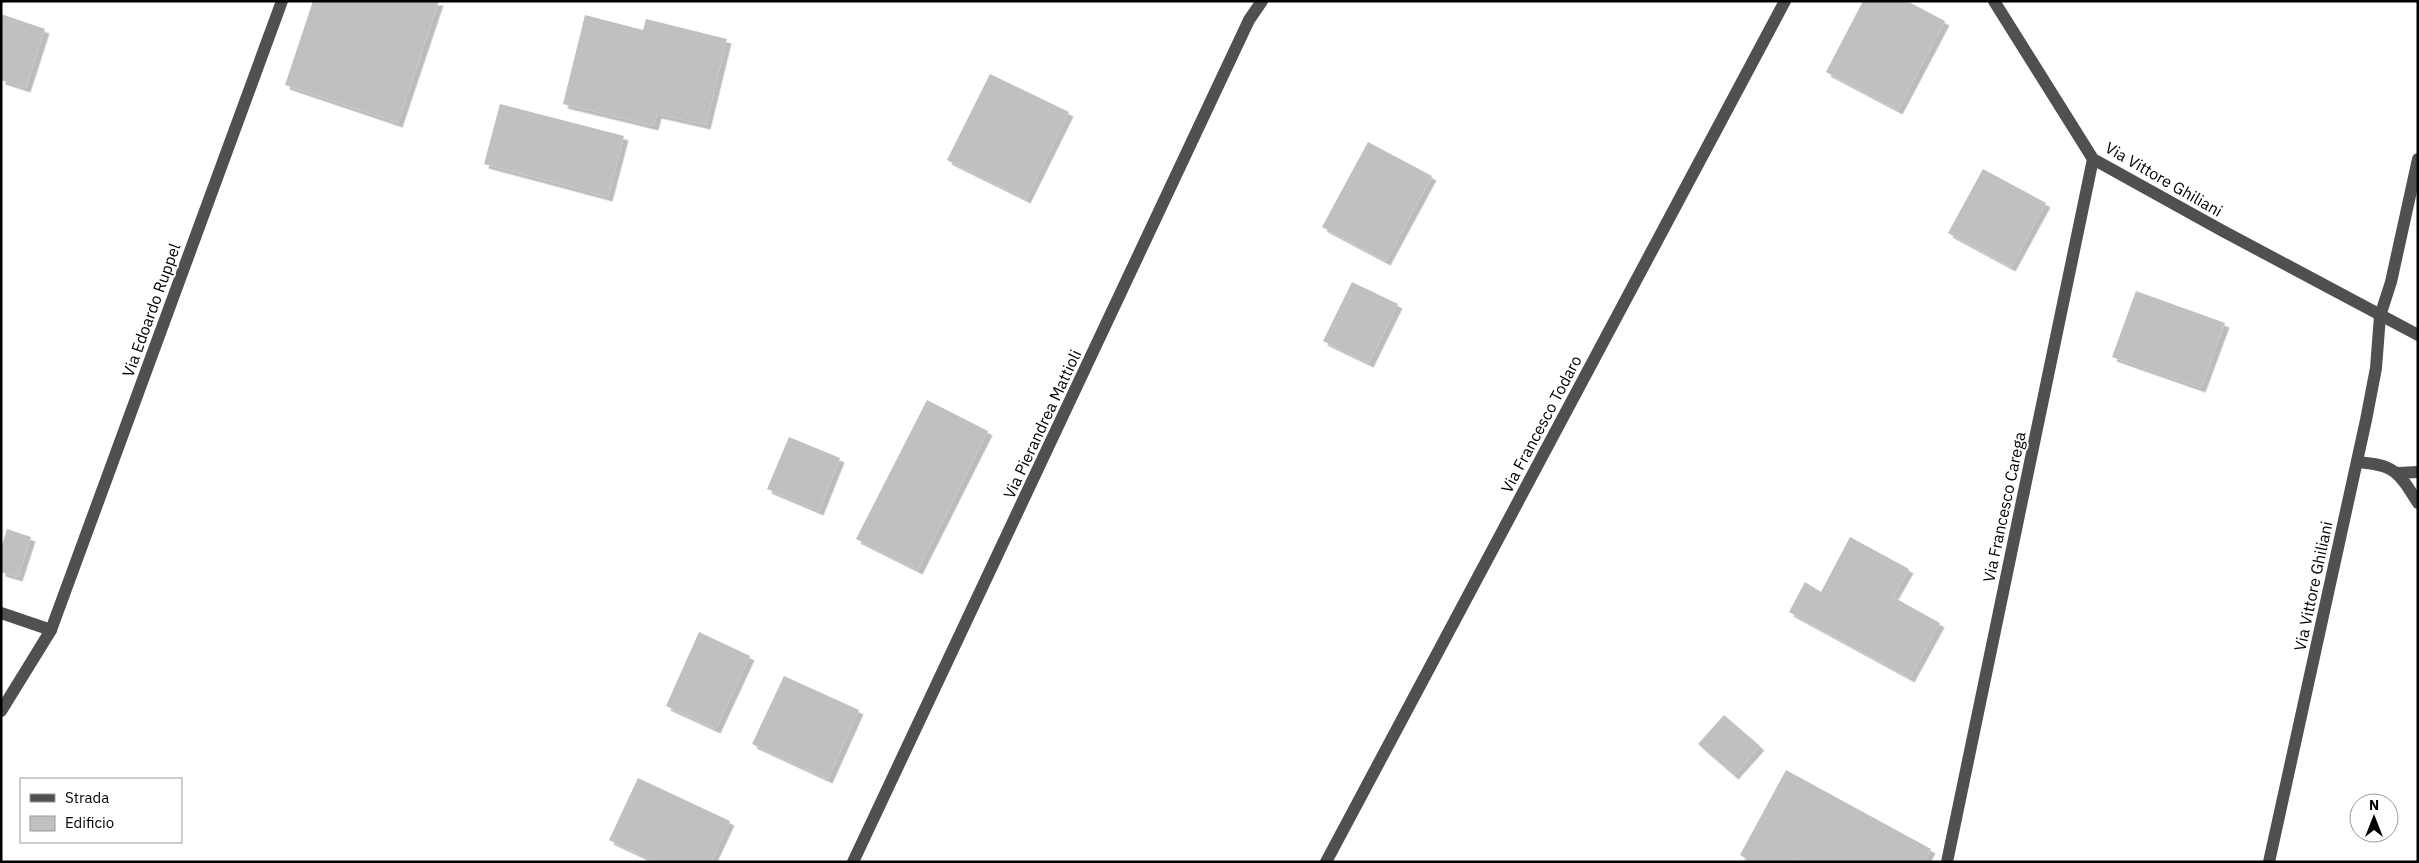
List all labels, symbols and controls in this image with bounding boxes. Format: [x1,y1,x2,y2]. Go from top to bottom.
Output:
street label: Via Vittore Ghiliani [2102,137,2226,221]
street label: Via Edoardo Ruppel [118,240,184,380]
street label: Via Pierandrea Mattioli [999,346,1085,502]
street label: Via Francesco Todaro [1496,352,1586,496]
street label: Via Francesco Carega [1978,429,2030,584]
street label: Via Vittore Ghiliani [2289,519,2337,653]
legend [20,778,182,843]
text: Strada [65,788,109,807]
north arrow [2349,793,2399,843]
text: N [2369,796,2379,814]
text: Edificio [65,813,114,832]

